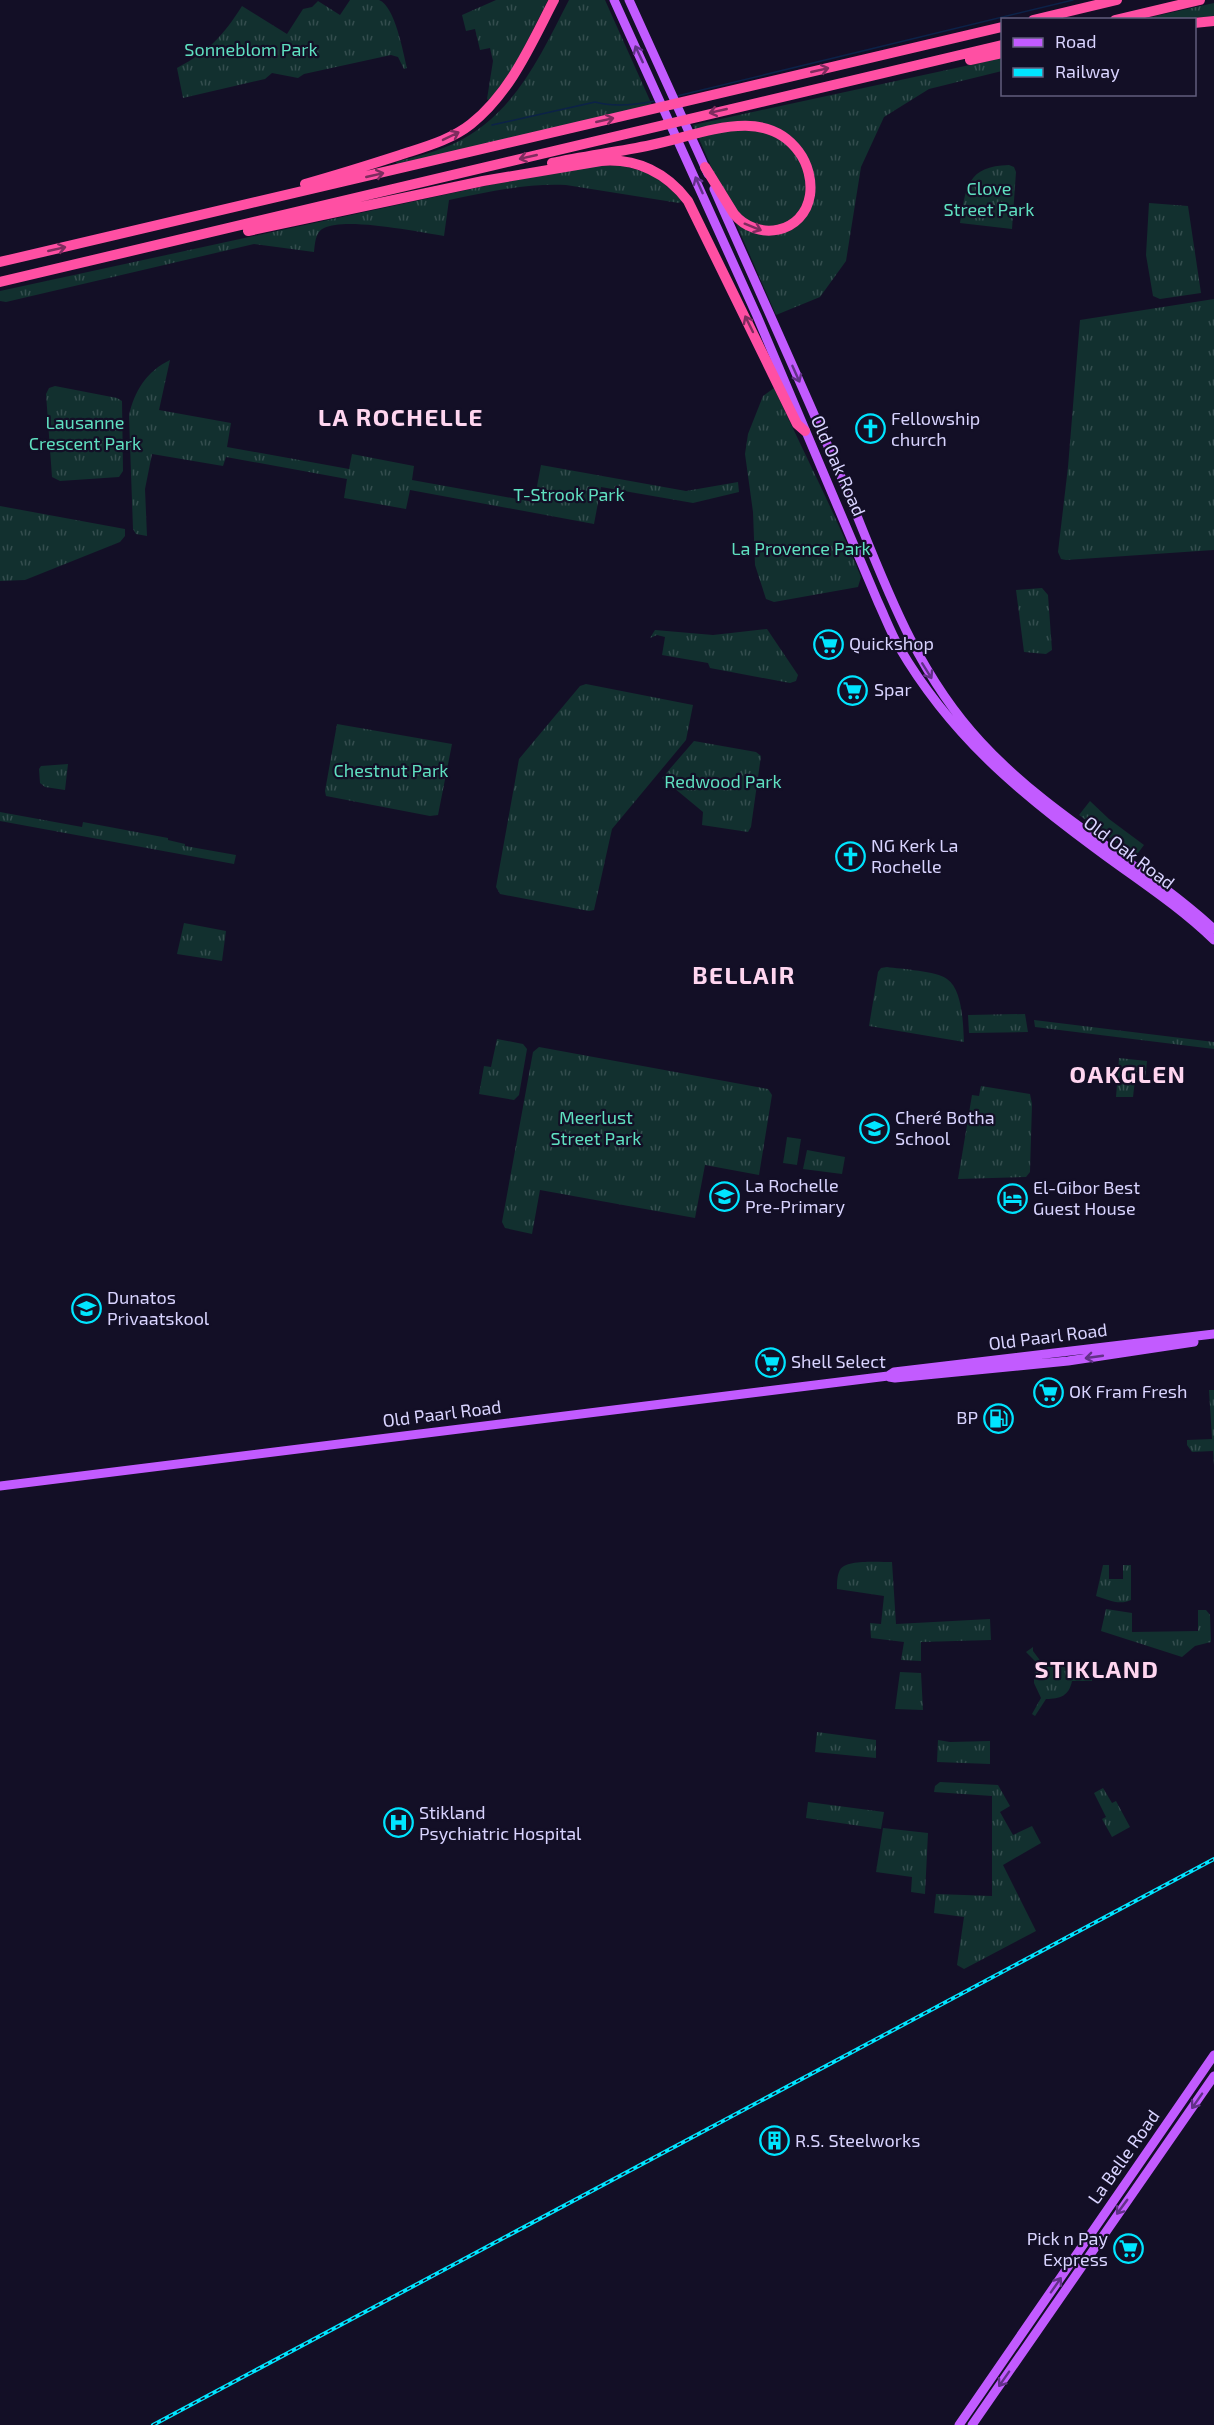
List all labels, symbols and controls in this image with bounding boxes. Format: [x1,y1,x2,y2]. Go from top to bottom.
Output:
legend [1001,18,1196,96]
text: Road [1055,30,1096,52]
park label: Sonneblom Park [184,38,318,60]
one-way arrow [632,45,644,63]
text: Railway [1055,60,1120,82]
one-way arrow [810,63,829,75]
one-way arrow [709,106,728,118]
one-way arrow [595,114,614,126]
one-way arrow [441,130,459,141]
one-way arrow [519,151,538,163]
one-way arrow [365,168,384,180]
one-way arrow [693,176,704,194]
park label: Clove Street Park [944,177,1034,220]
one-way arrow [743,222,761,233]
one-way arrow [47,242,66,254]
one-way arrow [743,316,754,334]
one-way arrow [791,365,802,383]
district label: LA ROCHELLE [318,402,484,431]
place label: Fellowship church [891,407,980,450]
park label: Lausanne Crescent Park [29,411,141,454]
street label: Old Oak Road [807,412,871,519]
church icon: Fellowship church [854,413,886,445]
park label: T-Strook Park [513,483,625,505]
park label: La Provence Park [731,537,871,559]
supermarket icon: Quickshop [812,628,844,660]
place label: Quickshop [849,632,934,654]
one-way arrow [920,662,933,679]
supermarket icon: Spar [837,674,869,706]
place label: Spar [874,678,912,700]
park label: Chestnut Park [334,759,448,781]
park label: Redwood Park [664,770,782,792]
street label: Old Oak Road [1080,811,1179,894]
place label: NG Kerk La Rochelle [871,834,958,877]
church icon: NG Kerk La Rochelle [834,840,866,872]
district label: BELLAIR [692,960,796,989]
district label: OAKGLEN [1070,1059,1186,1088]
park label: Meerlust Street Park [551,1106,641,1149]
place label: Cheré Botha School [895,1106,995,1149]
school or university icon: Cheré Botha School [858,1112,890,1144]
place label: La Rochelle Pre-Primary [745,1174,846,1217]
place label: El-Gibor Best Guest House [1033,1176,1140,1219]
school or university icon: La Rochelle Pre-Primary [708,1180,740,1212]
hotel icon: El-Gibor Best Guest House [996,1182,1028,1214]
place label: Dunatos Privaatskool [107,1286,210,1329]
school or university icon: Dunatos Privaatskool [70,1292,102,1324]
street label: Old Paarl Road [987,1318,1109,1354]
supermarket icon: Shell Select [754,1346,786,1378]
place label: Shell Select [791,1350,886,1372]
one-way arrow [1084,1352,1104,1363]
supermarket icon: OK Fram Fresh [1032,1376,1064,1408]
place label: OK Fram Fresh [1069,1380,1187,1402]
street label: Old Paarl Road [381,1395,503,1431]
fuel station icon: BP [983,1402,1015,1434]
place label: BP [956,1406,978,1428]
district label: STIKLAND [1035,1654,1160,1683]
place label: Stikland Psychiatric Hospital [419,1801,582,1844]
hospital icon: Stikland Psychiatric Hospital [382,1807,414,1839]
one-way arrow [1191,2092,1203,2108]
street label: La Belle Road [1083,2105,1164,2208]
building icon: R.S. Steelworks [758,2125,790,2157]
place label: R.S. Steelworks [795,2129,920,2151]
one-way arrow [1116,2199,1128,2215]
place label: Pick n Pay Express [1027,2227,1108,2270]
supermarket icon: Pick n Pay Express [1113,2233,1145,2265]
one-way arrow [1050,2277,1062,2293]
one-way arrow [998,2371,1010,2387]

